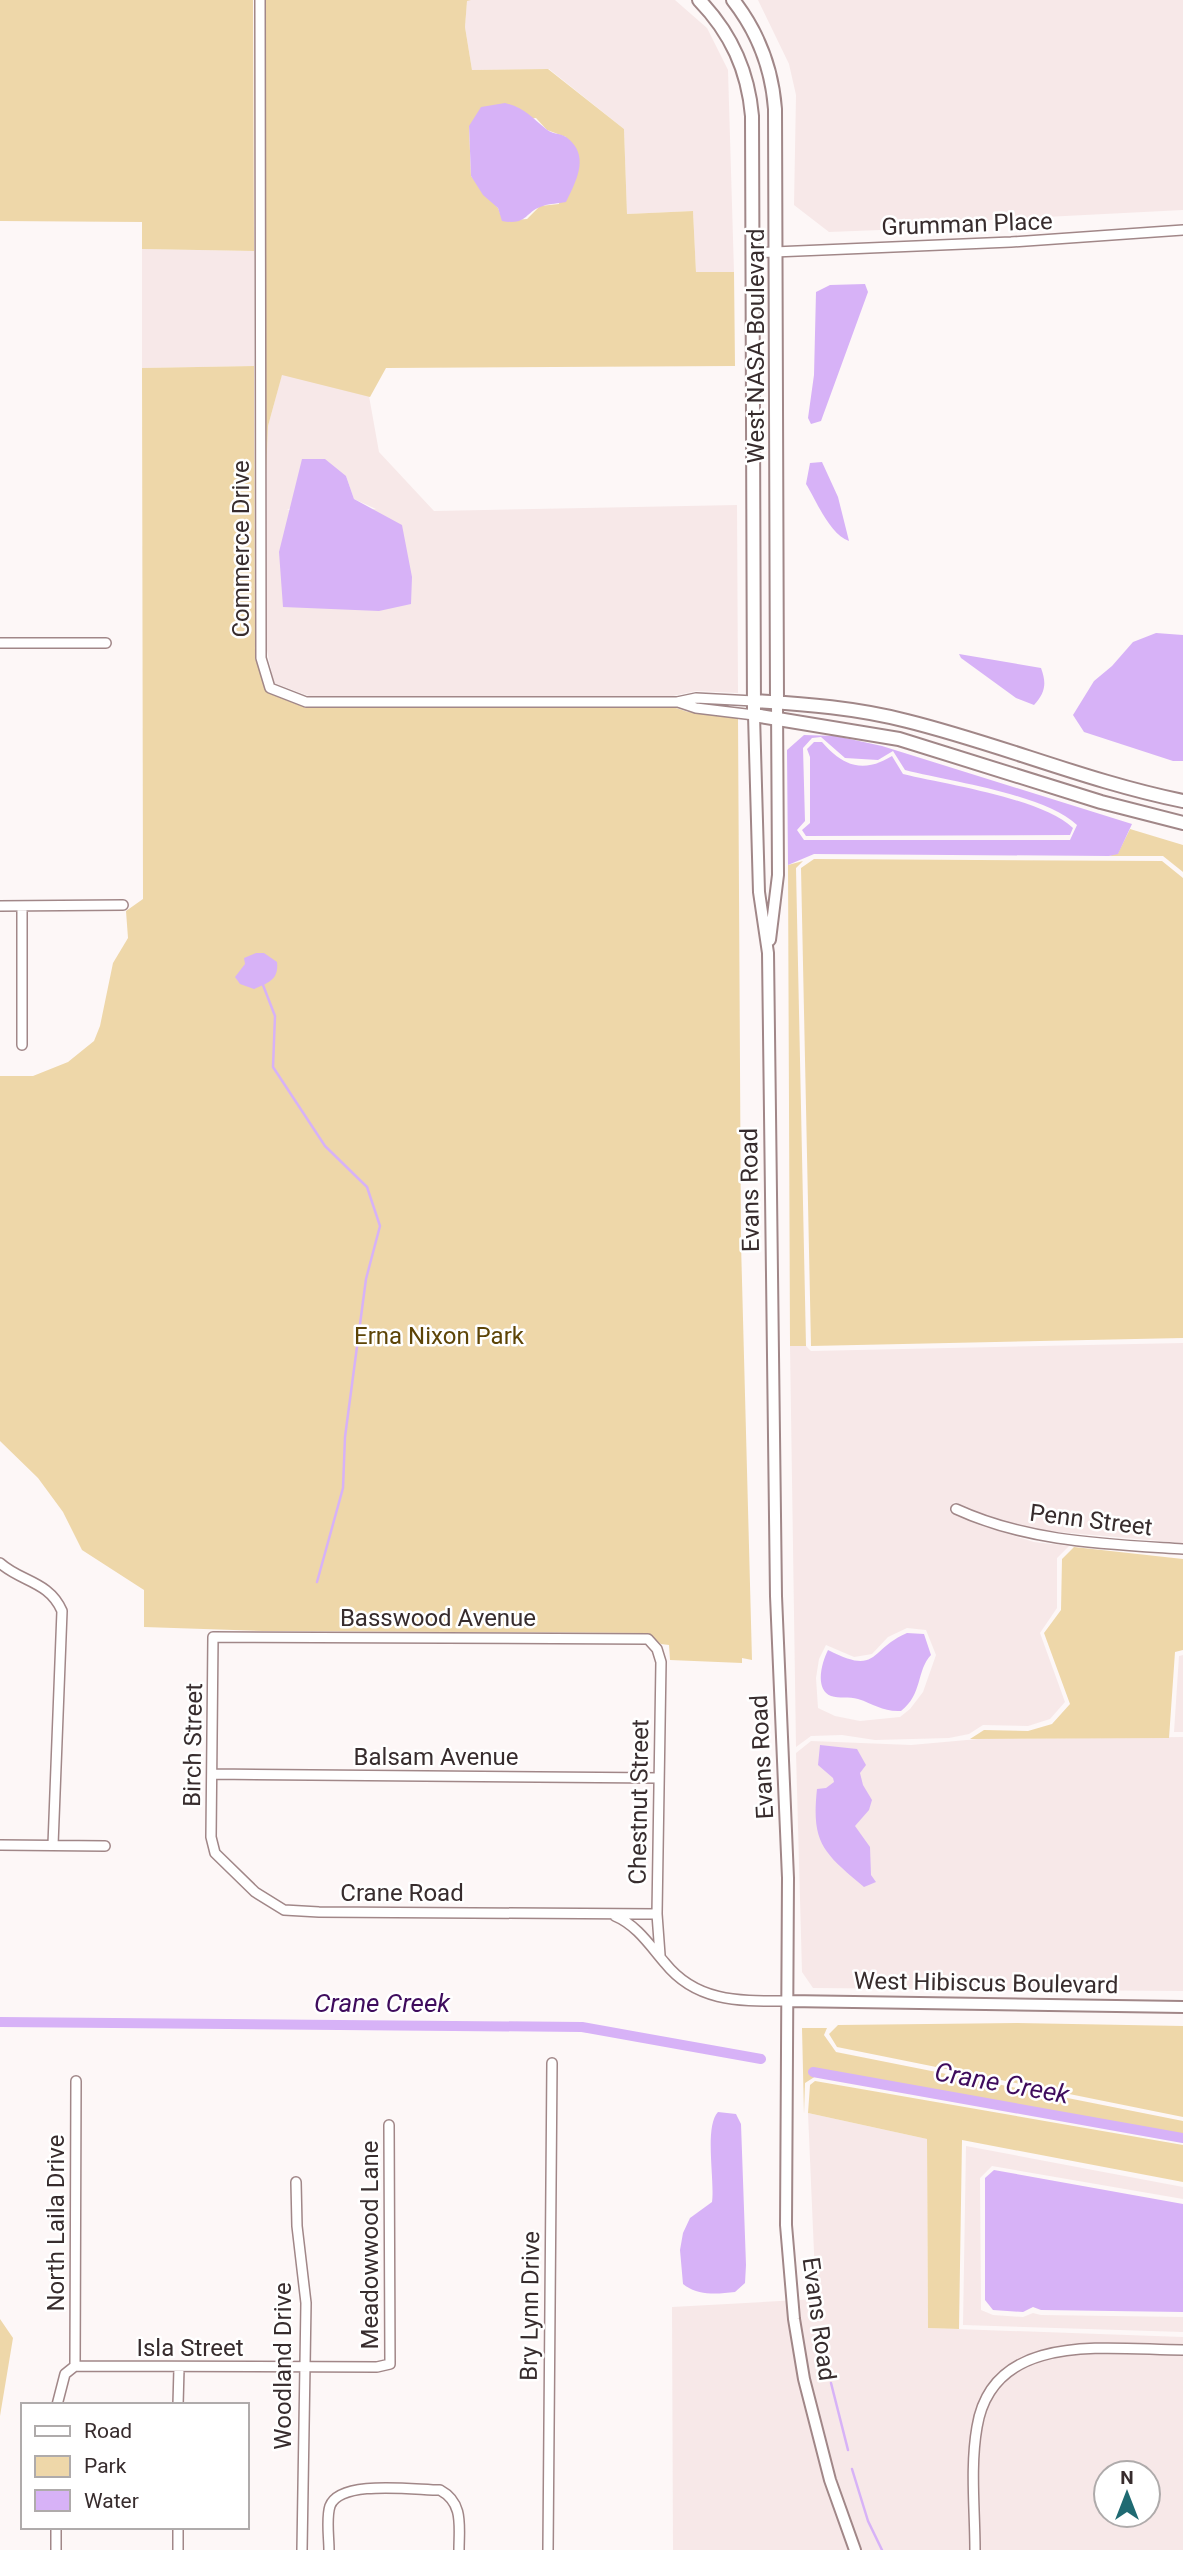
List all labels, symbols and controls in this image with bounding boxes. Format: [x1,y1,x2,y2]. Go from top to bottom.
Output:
street label: Grumman Place [881,207,1053,241]
street label: West NASA Boulevard [742,229,770,463]
street label: Commerce Drive [227,460,255,638]
street label: Evans Road [735,1128,765,1252]
park label: Erna Nixon Park [354,1322,525,1350]
street label: Penn Street [1028,1499,1154,1541]
street label: Basswood Avenue [340,1604,536,1632]
street label: Birch Street [178,1683,208,1807]
street label: Evans Road [745,1694,779,1820]
street label: Chestnut Street [624,1719,654,1885]
street label: Balsam Avenue [354,1743,518,1771]
street label: Crane Road [340,1879,464,1907]
street label: West Hibiscus Boulevard [853,1967,1119,1999]
water label: Crane Creek [314,1988,451,2018]
water label: Crane Creek [932,2056,1073,2110]
street label: North Laila Drive [42,2134,70,2312]
street label: Meadowwood Lane [356,2141,384,2349]
street label: Bry Lynn Drive [515,2231,545,2381]
street label: Evans Road [796,2255,842,2383]
street label: Woodland Drive [269,2282,297,2450]
street label: Isla Street [136,2334,244,2362]
legend [21,2403,248,2529]
text: Road [84,2419,132,2443]
text: Park [84,2454,127,2478]
north arrow [1092,2459,1162,2529]
text: N [1120,2466,1134,2489]
text: Water [84,2489,139,2513]

